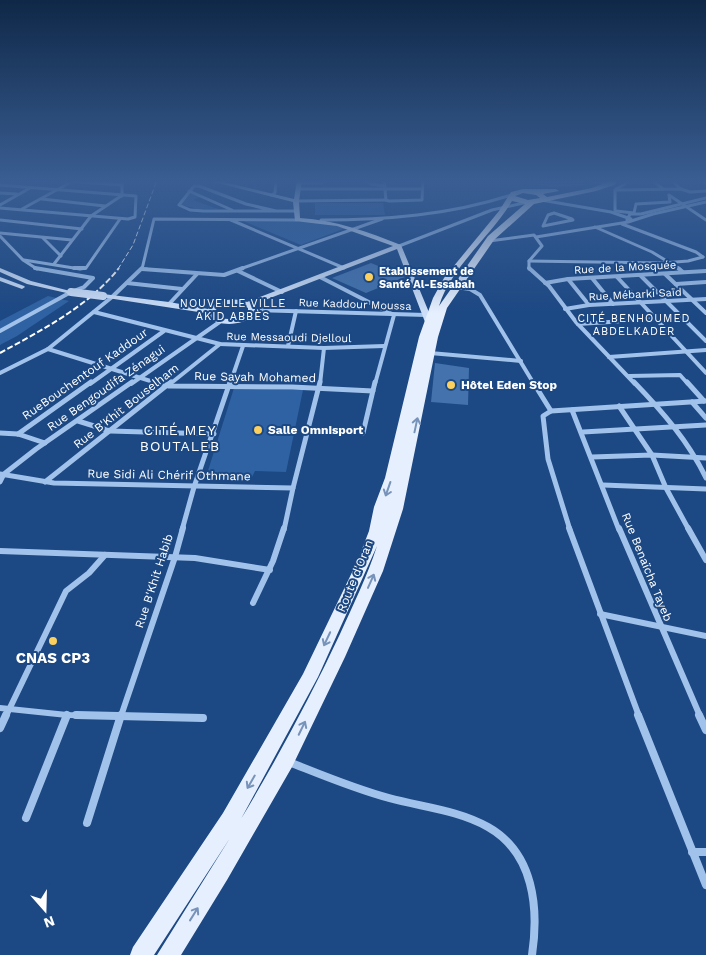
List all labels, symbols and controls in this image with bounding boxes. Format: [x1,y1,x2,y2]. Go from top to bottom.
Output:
street label: Rue de la Mosquée [574,258,676,277]
place label: Etablissement de Santé Al-Essabah [379,265,475,291]
marker: Etablissement de Santé Al-Essabah [363,271,375,283]
street label: Rue Mébarki Saïd [588,286,682,303]
street label: Rue Kaddour Moussa [298,296,412,313]
district label: NOUVELLE VILLE AKID ABBÈS [180,297,286,323]
district label: CITÉ BENHOUMED ABDELKADER [578,311,690,338]
street label: RueBouchentouf Kaddour [20,325,151,423]
street label: Rue Messaoudi Djelloul [226,330,352,345]
street label: Rue Bengoudifa Zénagui [44,342,168,434]
street label: Rue B'Khit Bouselham [71,361,181,451]
street label: Rue Sayah Mohamed [194,369,316,385]
place label: Hôtel Eden Stop [461,378,557,392]
marker: Hôtel Eden Stop [445,379,457,391]
one-way arrow [412,418,421,434]
district label: CITÉ MEY BOUTALEB [140,422,220,454]
place label: Salle Omnisport [268,423,364,437]
marker: Salle Omnisport [252,424,264,436]
street label: Rue Sidi Ali Chérif Othmane [87,467,251,483]
one-way arrow [383,480,392,496]
street label: Rue Benaïcha Tayeb [619,511,675,623]
street label: Rue B'Khit Habib [132,532,176,630]
street label: Route d'Oran [334,538,376,614]
one-way arrow [367,574,376,589]
one-way arrow [322,631,332,646]
marker: CNAS CP3 [47,635,59,647]
place label: CNAS CP3 [16,649,90,667]
one-way arrow [298,721,307,736]
one-way arrow [246,775,256,789]
north arrow [20,885,70,935]
one-way arrow [190,908,200,922]
text: N [42,913,57,932]

